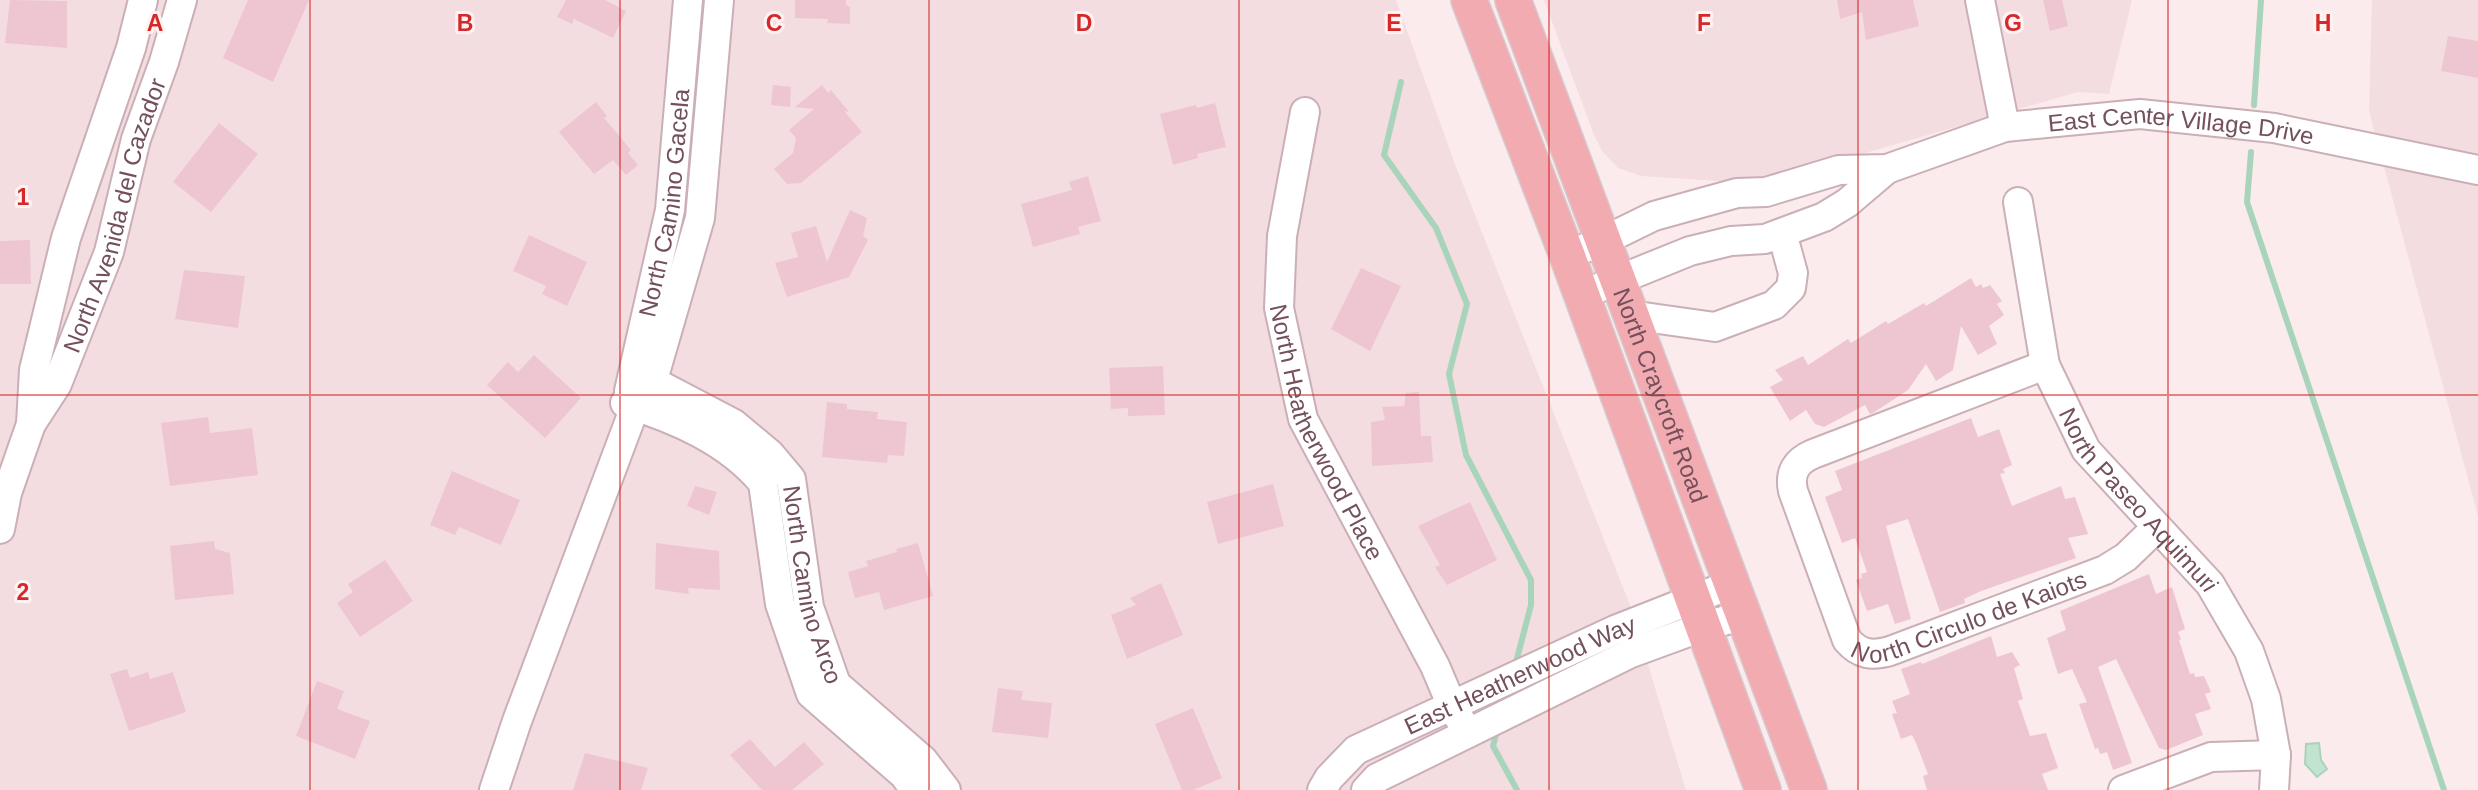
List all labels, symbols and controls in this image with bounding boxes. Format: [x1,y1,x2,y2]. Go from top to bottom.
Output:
text: A [147,10,163,36]
text: B [457,10,473,36]
text: C [766,10,782,36]
text: D [1076,10,1092,36]
text: E [1386,10,1402,36]
text: F [1697,10,1711,36]
text: G [2004,10,2022,36]
text: H [2315,10,2331,36]
street label: North Avenida del Cazador [57,74,170,356]
street label: North Camino Gacela [633,87,694,319]
street label: East Center Village Drive [2046,100,2316,149]
text: 1 [17,184,30,210]
street label: North Craycroft Road [1609,284,1714,506]
street label: North Heatherwood Place [1265,302,1389,565]
street label: North Paseo Aquimuri [2054,403,2225,596]
street label: North Camino Arco [779,484,848,687]
street label: North Circulo de Kaiots [1847,565,2090,667]
text: 2 [17,579,29,605]
street label: East Heatherwood Way [1400,610,1639,739]

